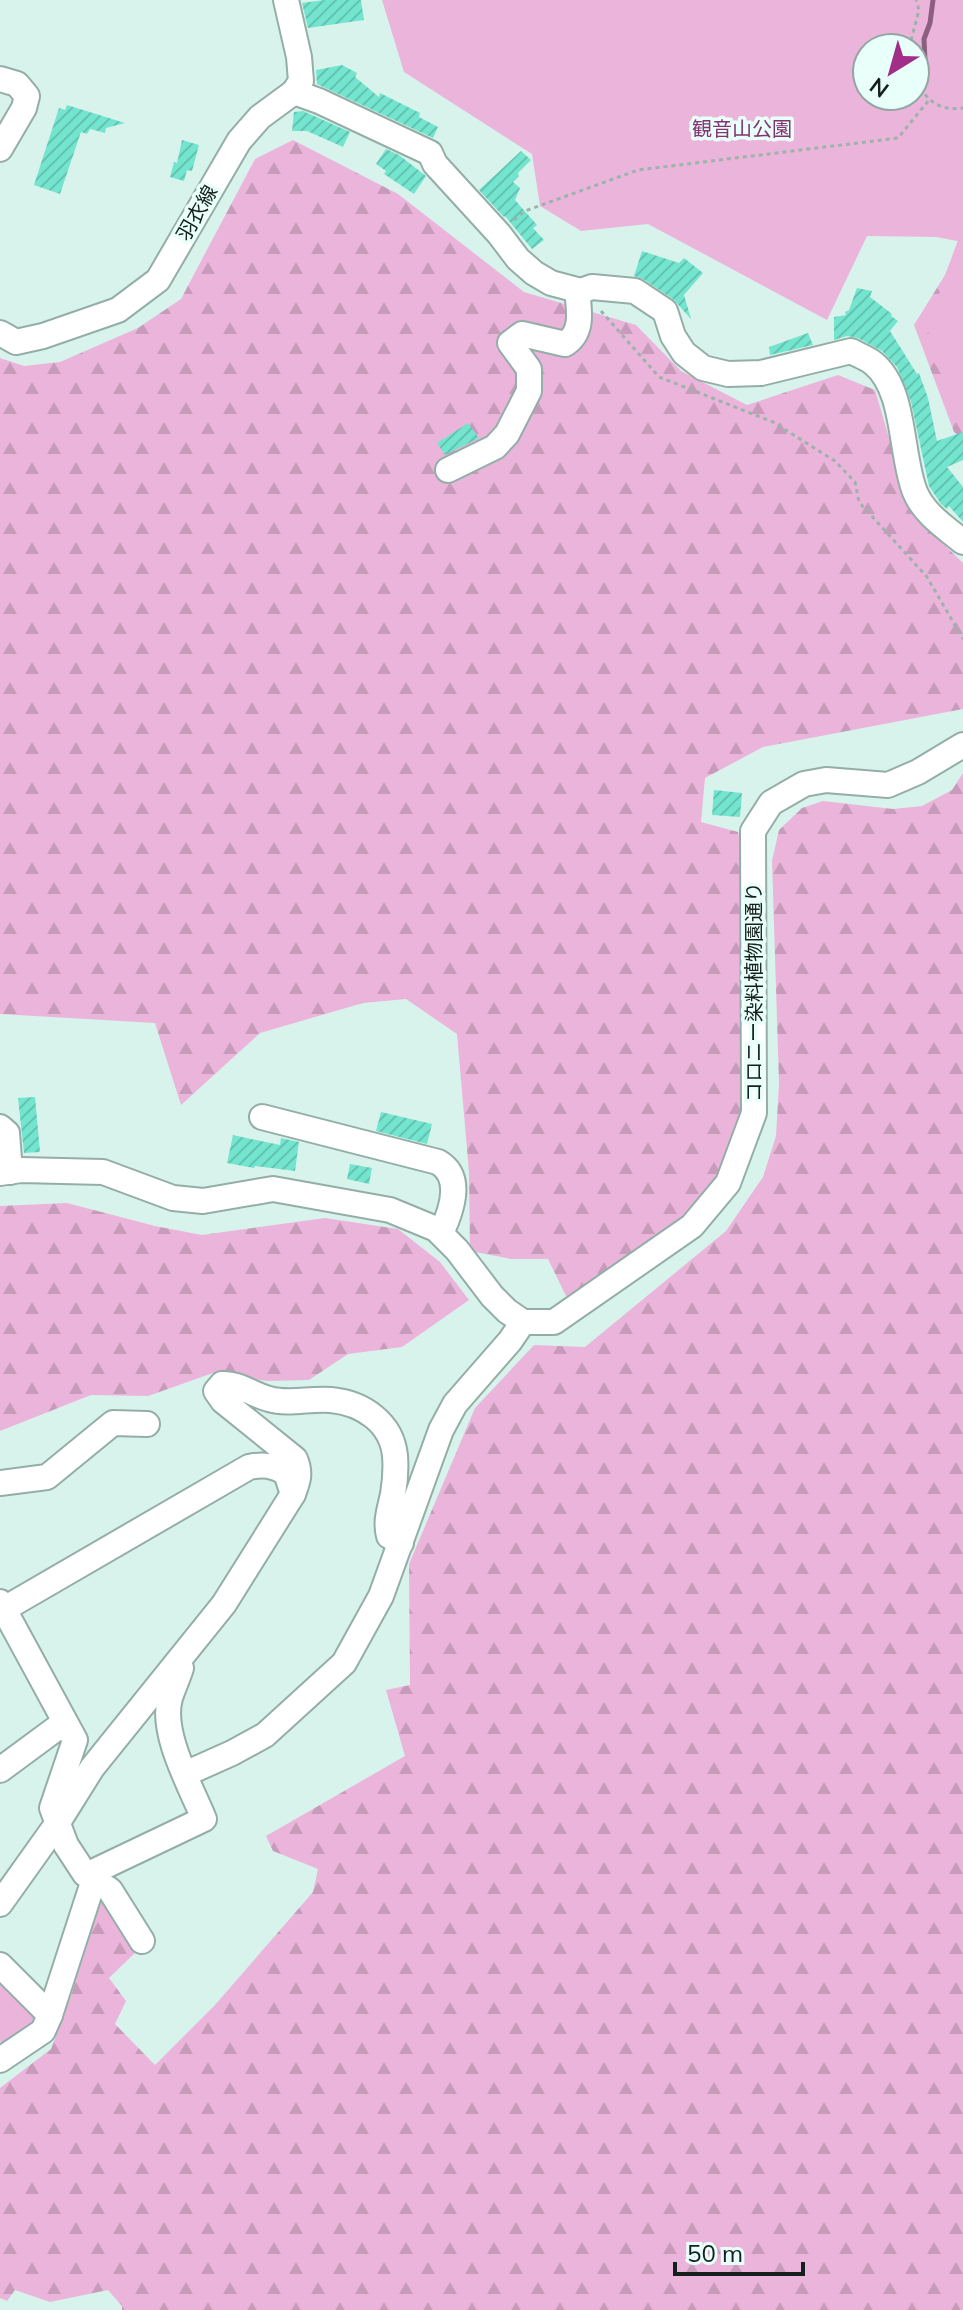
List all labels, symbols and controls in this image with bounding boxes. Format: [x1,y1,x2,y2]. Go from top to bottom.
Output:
north arrow [851,32,931,112]
text: N [864,72,894,104]
park label: 観音山公園 [692,116,792,141]
street label: 羽衣線 [171,181,222,245]
street label: コロニー染料植物園通り [741,882,766,1102]
scale bar [675,2226,803,2276]
text: 50 m [687,2238,743,2268]

